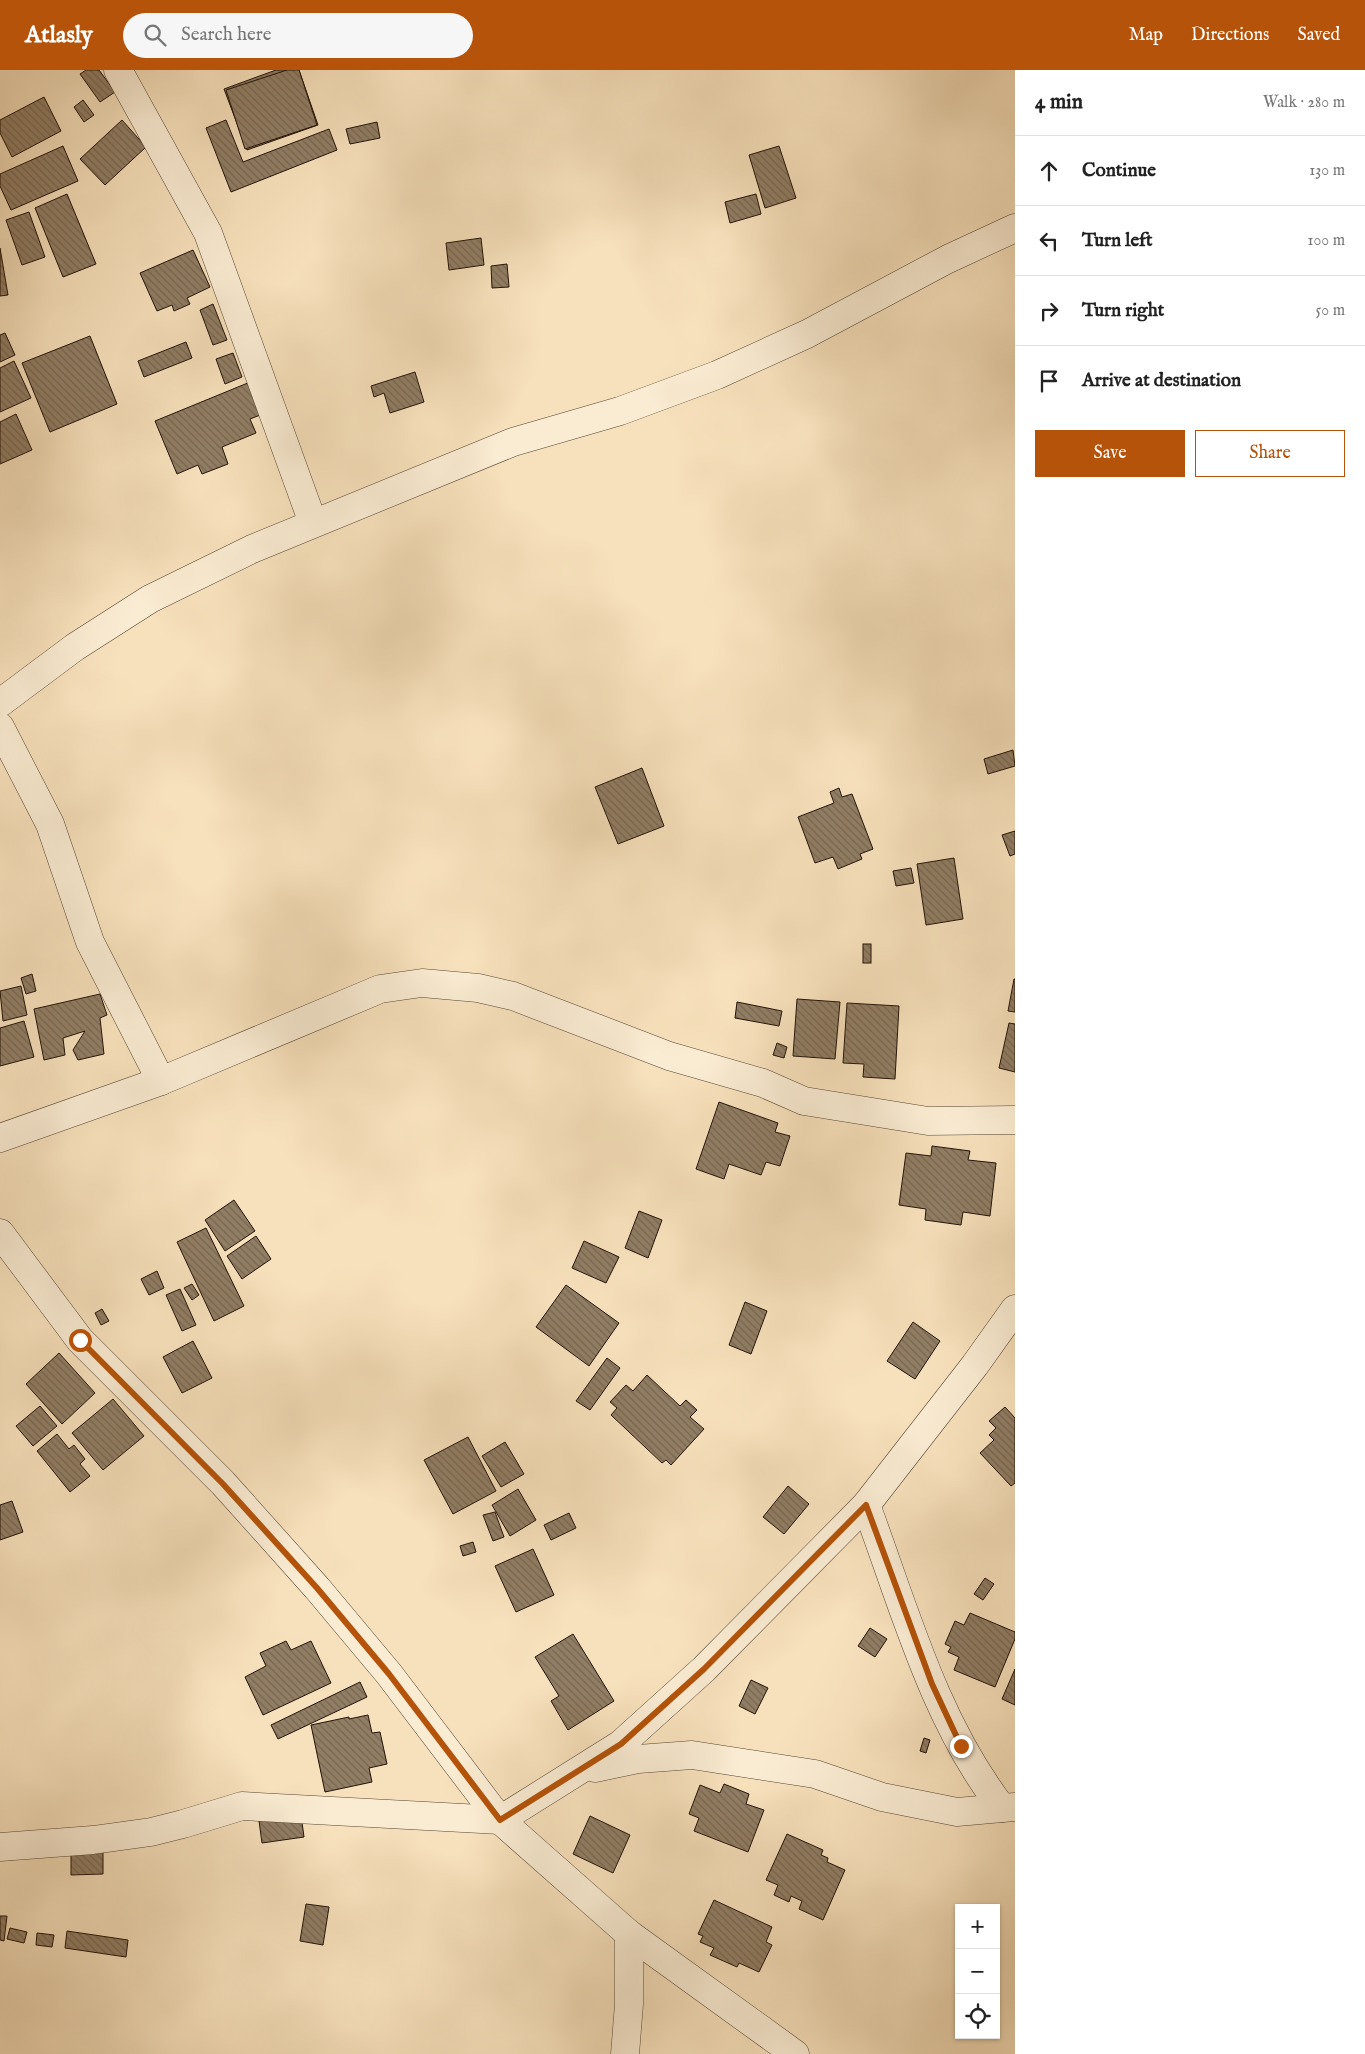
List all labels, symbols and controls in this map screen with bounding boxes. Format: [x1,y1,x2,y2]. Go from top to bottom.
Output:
search box [123,13,473,58]
text: Atlasly [25,20,93,51]
icon: search [141,21,169,49]
text: Search here [181,23,271,47]
text: Map [1129,24,1163,47]
text: Directions [1191,24,1269,47]
text: Saved [1297,24,1340,47]
text: 4 min [1035,89,1083,116]
text: Walk · 280 m [1263,93,1345,113]
icon: ahead [1035,157,1063,185]
text: Continue [1082,159,1156,183]
text: 130 m [1309,161,1345,181]
icon: left [1035,227,1063,255]
text: Turn left [1082,229,1153,253]
text: 100 m [1308,231,1345,251]
icon: right [1035,297,1063,325]
text: Turn right [1082,299,1164,323]
text: 50 m [1316,301,1345,321]
icon: arrive [1035,367,1063,395]
text: Arrive at destination [1082,369,1241,393]
button: Save [1035,430,1185,477]
button: Share [1195,430,1345,477]
route start [69,1329,92,1352]
route end [950,1735,973,1758]
map controls [955,1904,1000,2039]
button: + [955,1904,1000,1949]
button: − [955,1949,1000,1994]
button: locate [955,1994,1000,2039]

